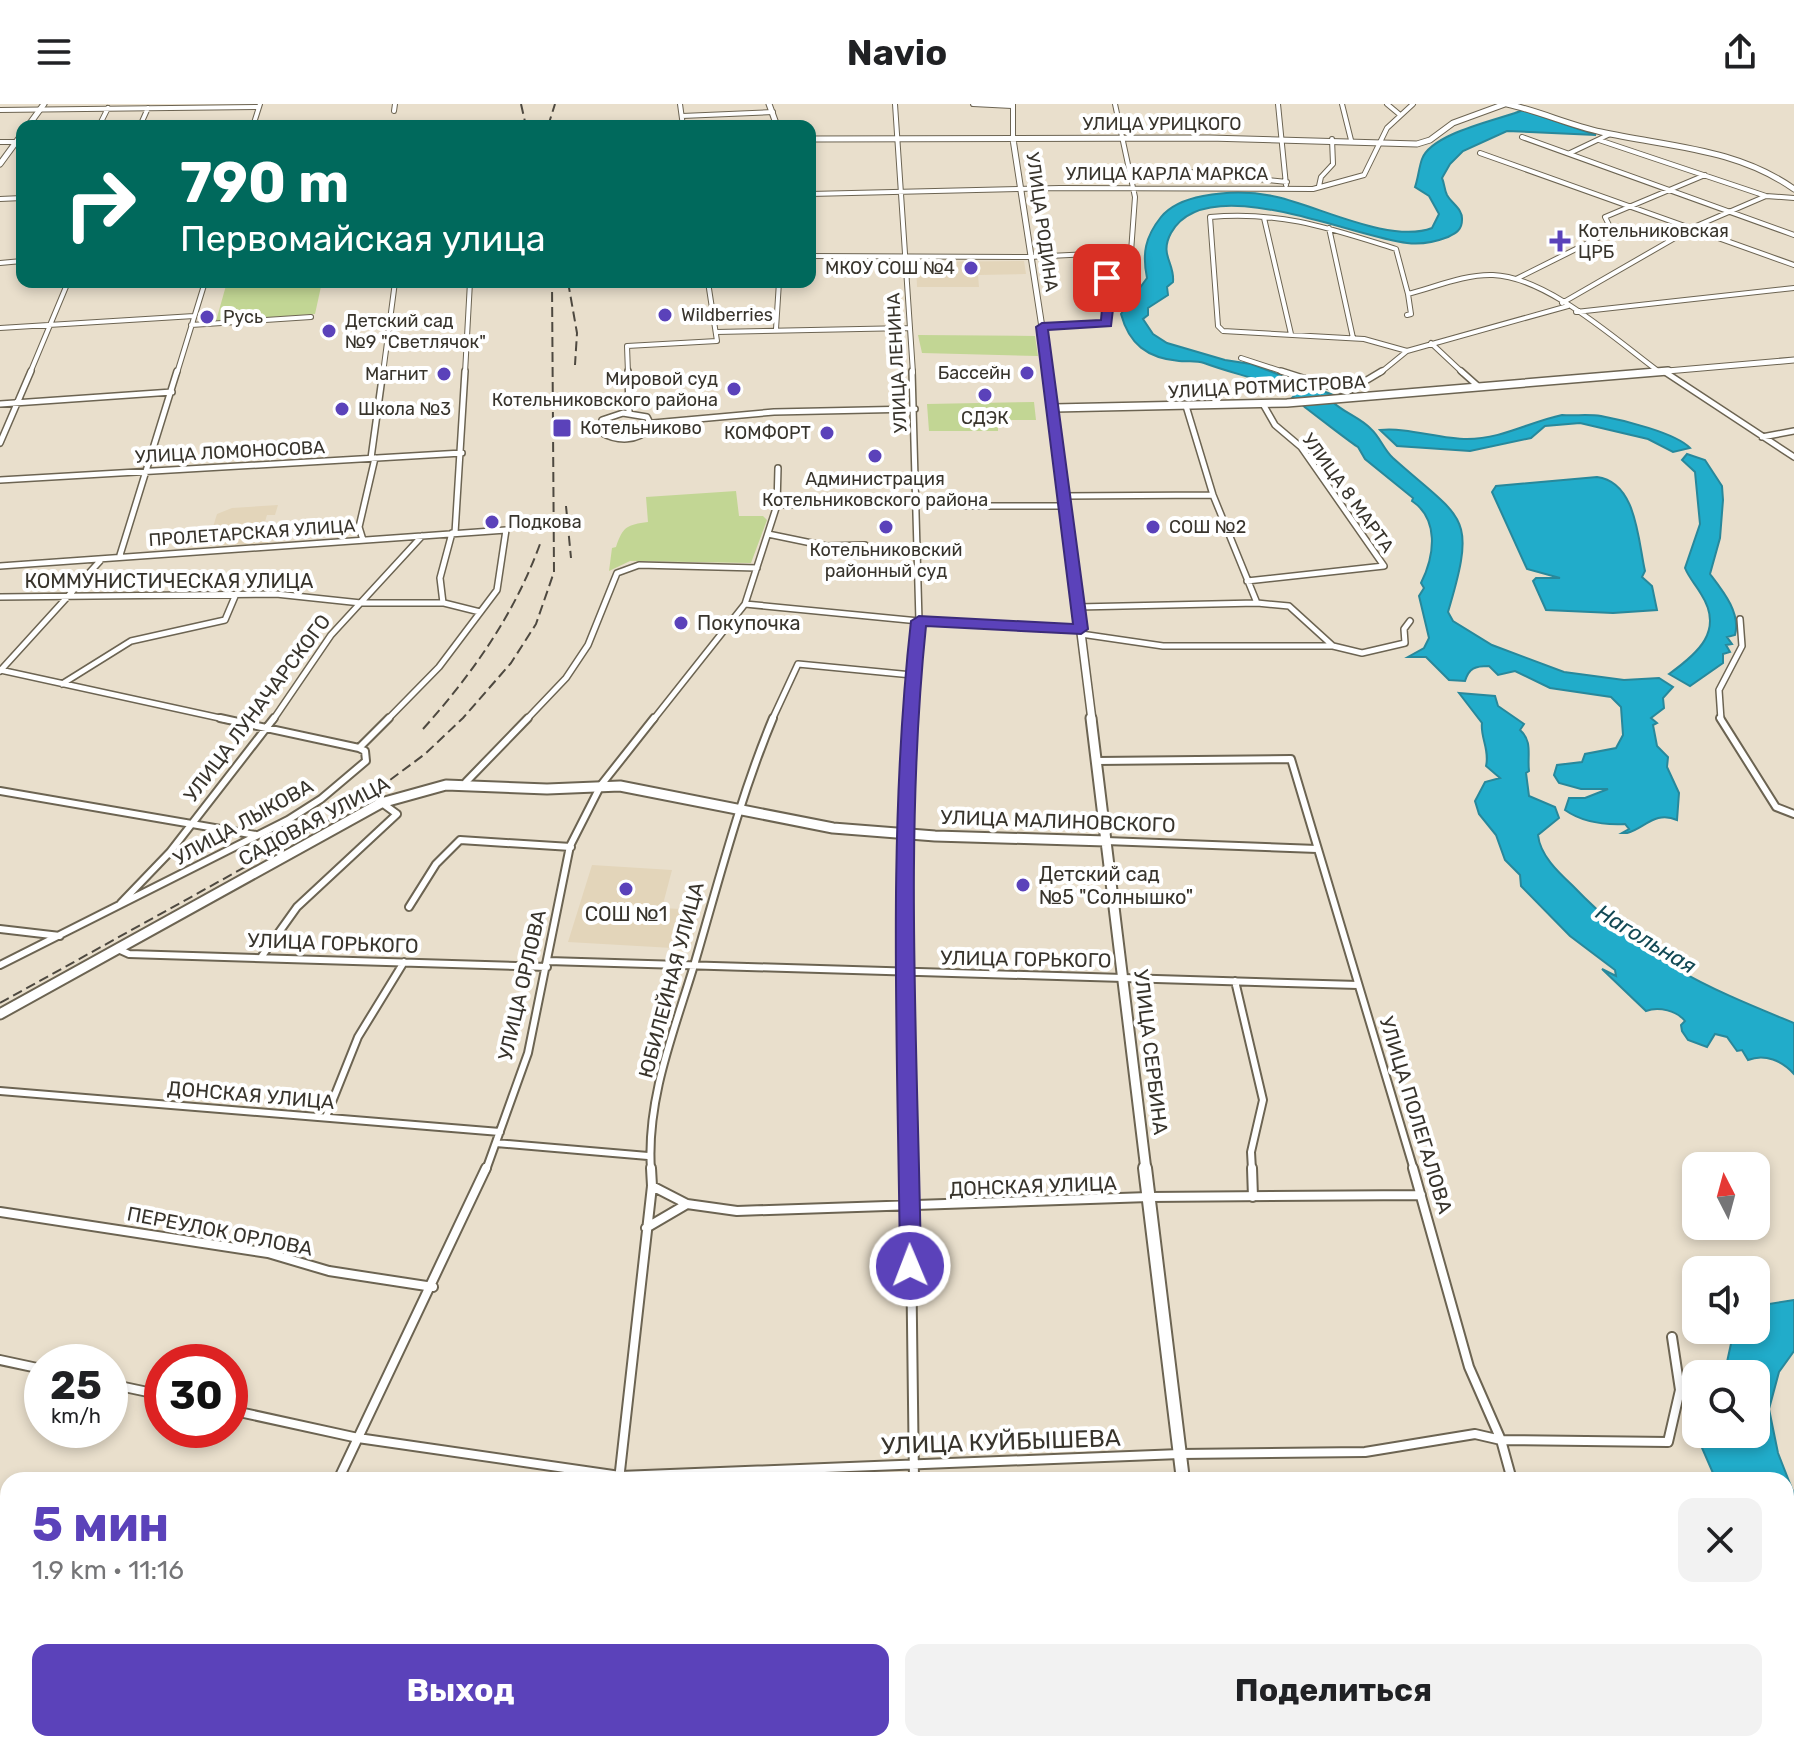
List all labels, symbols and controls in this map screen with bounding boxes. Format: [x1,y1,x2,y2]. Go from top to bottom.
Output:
icon: menu [32,30,76,74]
icon: share [1718,30,1762,74]
text: Navio [847,31,947,74]
street label: УЛИЦА УРИЦКОГО [1083,113,1241,135]
text: 790 m [180,150,349,216]
street label: УЛИЦА РОДИНА [1021,151,1063,293]
icon: right [48,152,152,256]
street label: УЛИЦА КАРЛА МАРКСА [1066,163,1268,185]
text: Первомайская улица [180,217,546,260]
place label: Котельниковская ЦРБ [1578,220,1729,263]
marker: Котельниковская ЦРБ [1549,230,1571,252]
pin [1073,244,1141,312]
icon: arrive [1085,256,1129,300]
place label: МКОУ СОШ №4 [825,257,955,279]
marker: МКОУ СОШ №4 [962,259,980,277]
street label: УЛИЦА ЛЕНИНА [882,292,912,434]
place label: Wildberries [681,304,773,326]
place label: Русь [223,306,263,328]
marker: Wildberries [656,306,674,324]
marker: Русь [198,308,216,326]
place label: Детский сад №9 "Светлячок" [345,310,486,353]
marker: Детский сад №9 "Светлячок" [320,322,338,340]
place label: Бассейн [938,362,1011,384]
place label: Магнит [365,363,428,385]
marker: Бассейн [1018,364,1036,382]
marker: Магнит [435,365,453,383]
place label: Мировой суд Котельниковского района [492,368,718,411]
street label: УЛИЦА РОТМИСТРОВА [1168,371,1366,403]
marker: Мировой суд Котельниковского района [725,380,743,398]
marker: СДЭК [976,386,994,404]
place label: Школа №3 [358,398,451,420]
marker: Школа №3 [333,400,351,418]
place label: СДЭК [961,407,1009,429]
marker: Котельниково [551,417,573,439]
place label: Котельниково [580,417,702,439]
place label: КОМФОРТ [724,422,811,444]
marker: КОМФОРТ [818,424,836,442]
street label: УЛИЦА 8 МАРТА [1297,429,1399,557]
street label: УЛИЦА ЛОМОНОСОВА [134,436,326,468]
marker: Администрация Котельниковского района [866,447,884,465]
place label: Администрация Котельниковского района [762,468,988,511]
place label: Подкова [508,511,582,533]
marker: Подкова [483,513,501,531]
street label: ПРОЛЕТАРСКАЯ УЛИЦА [148,515,356,551]
place label: СОШ №2 [1169,516,1246,538]
marker: Котельниковский районный суд [877,518,895,536]
marker: СОШ №2 [1144,518,1162,536]
place label: Котельниковский районный суд [809,539,963,582]
street label: КОММУНИСТИЧЕСКАЯ УЛИЦА [25,569,313,593]
street label: УЛИЦА ЛУНАЧАРСКОГО [179,609,335,807]
place label: Покупочка [697,611,801,635]
marker: Покупочка [672,614,690,632]
street label: САДОВАЯ УЛИЦА [234,771,394,871]
street label: УЛИЦА ЛЫКОВА [169,774,317,870]
street label: УЛИЦА МАЛИНОВСКОГО [940,805,1176,837]
place label: Детский сад №5 "Солнышко" [1039,862,1193,909]
marker: Детский сад №5 "Солнышко" [1014,876,1032,894]
street label: ЮБИЛЕЙНАЯ УЛИЦА [633,879,709,1081]
marker: СОШ №1 [617,880,635,898]
water label: Нагольная [1591,898,1701,980]
place label: СОШ №1 [585,902,667,926]
street label: УЛИЦА ОРЛОВА [493,907,551,1063]
street label: УЛИЦА ГОРЬКОГО [247,928,419,958]
street label: УЛИЦА ГОРЬКОГО [940,946,1112,972]
street label: УЛИЦА СЕРБИНА [1129,968,1173,1136]
street label: УЛИЦА ПОЛЕГАЛОВА [1375,1013,1457,1217]
street label: ДОНСКАЯ УЛИЦА [166,1076,336,1114]
north arrow [1682,1152,1770,1240]
map controls [1682,1152,1770,1448]
street label: ДОНСКАЯ УЛИЦА [949,1171,1117,1201]
street label: ПЕРЕУЛОК ОРЛОВА [125,1201,315,1261]
position arrow [868,1224,952,1308]
button: sound [1682,1256,1770,1344]
speed limit sign: 30 [144,1344,248,1448]
button: search [1682,1360,1770,1448]
text: 25 [50,1362,102,1409]
text: km/h [51,1404,101,1428]
street label: УЛИЦА КУЙБЫШЕВА [881,1424,1121,1460]
text: 5 мин [32,1496,169,1553]
button: close [1678,1498,1762,1582]
text: 1.9 km · 11:16 [32,1555,184,1586]
button: Выход [32,1644,889,1736]
button: Поделиться [905,1644,1762,1736]

